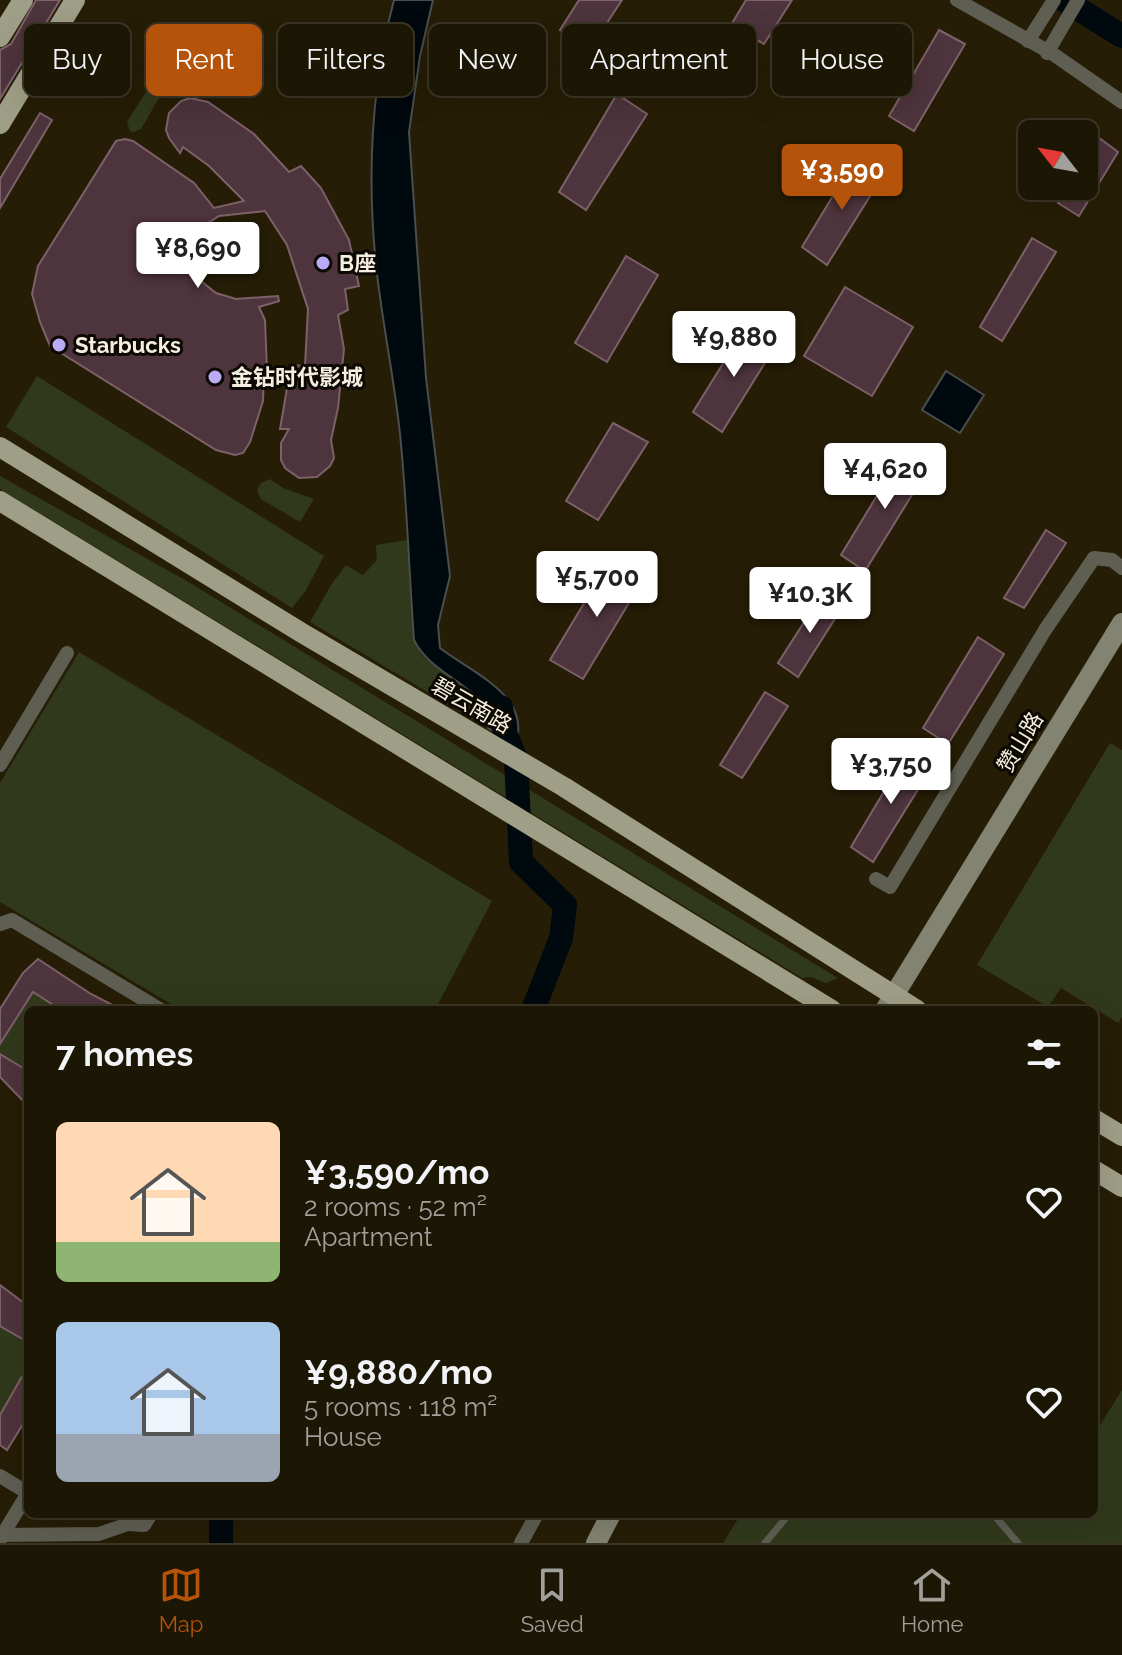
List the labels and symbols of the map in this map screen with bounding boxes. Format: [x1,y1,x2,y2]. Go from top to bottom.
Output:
north arrow [1018,120,1098,200]
pin: ¥3,590 [777,144,907,212]
pin: ¥8,690 [133,222,263,290]
place label: B座 [339,250,376,276]
marker: B座 [314,254,332,272]
pin: ¥9,880 [669,311,799,379]
place label: Starbucks [75,332,181,358]
marker: Starbucks [50,336,68,354]
place label: 金钻时代影城 [231,364,363,390]
marker: 金钻时代影城 [206,368,224,386]
pin: ¥4,620 [820,443,950,511]
pin: ¥5,700 [532,551,662,619]
pin: ¥10.3K [745,567,875,635]
street label: 碧云南路 [427,672,517,738]
street label: 赞山路 [992,707,1048,777]
pin: ¥3,750 [826,738,956,806]

